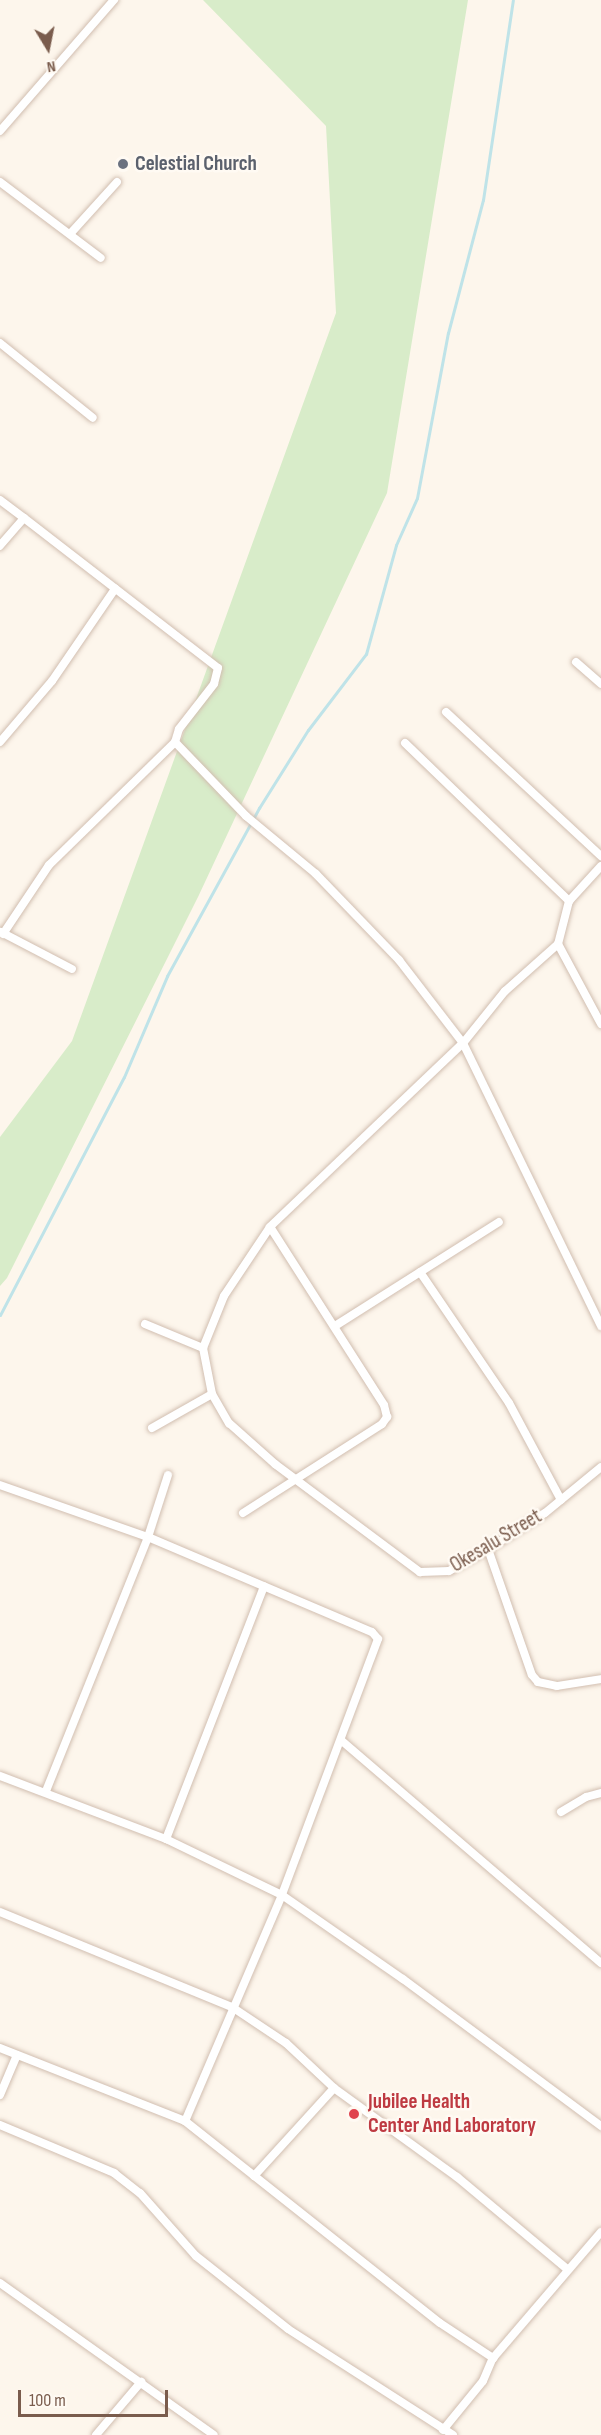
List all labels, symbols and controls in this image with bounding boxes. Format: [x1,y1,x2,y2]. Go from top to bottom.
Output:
north arrow [18,18,78,78]
text: N [45,56,57,76]
place label: Celestial Church [135,151,257,177]
marker: Celestial Church [116,157,130,171]
street label: Okesalu Street [446,1504,546,1578]
place label: Jubilee Health Center And Laboratory [368,2089,536,2139]
marker: Jubilee Health Center And Laboratory [345,2105,363,2123]
scale bar [21,2378,171,2416]
text: 100 m [29,2390,66,2411]

